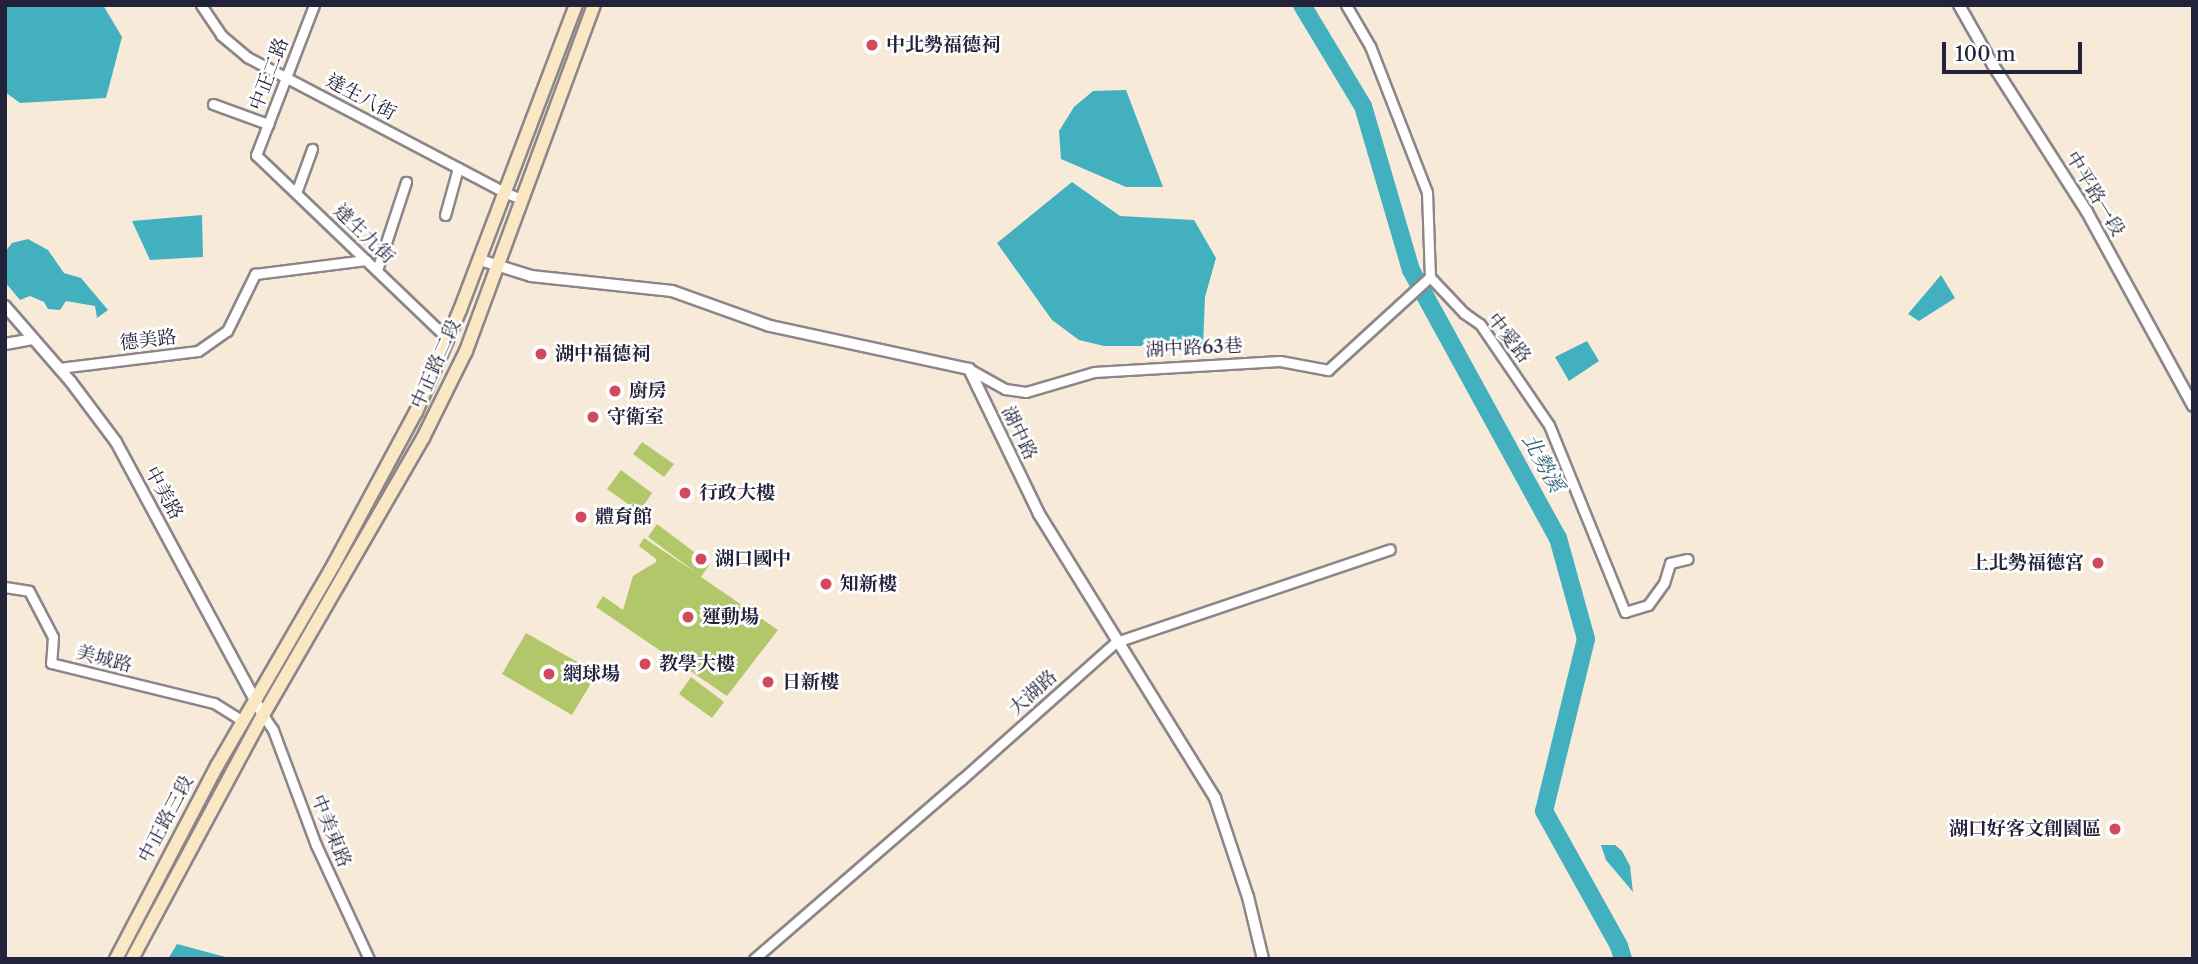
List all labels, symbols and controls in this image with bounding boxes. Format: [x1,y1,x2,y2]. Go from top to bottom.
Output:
scale bar [1946,28,2086,72]
street label: 中正二路 [245,34,293,114]
place label: 中北勢福德祠 [886,34,1000,56]
marker: 中北勢福德祠 [864,37,880,53]
text: 100 m [1955,41,2016,66]
street label: 達生八街 [322,69,400,125]
street label: 中平路一段 [2061,147,2129,241]
street label: 達生九街 [329,199,399,269]
street label: 中愛路 [1482,309,1536,367]
street label: 中正路二段 [406,316,466,412]
street label: 德美路 [118,325,178,355]
street label: 湖中路63巷 [1145,334,1243,362]
place label: 湖中福德祠 [555,343,650,365]
marker: 湖中福德祠 [533,346,549,362]
place label: 廚房 [629,380,667,402]
marker: 廚房 [607,383,623,399]
street label: 湖中路 [996,402,1042,464]
place label: 守衛室 [607,406,664,428]
marker: 守衛室 [585,409,601,425]
water label: 北勢溪 [1517,429,1569,497]
street label: 中美路 [140,463,188,523]
place label: 行政大樓 [699,482,775,504]
marker: 行政大樓 [677,485,693,501]
place label: 體育館 [595,506,652,528]
marker: 體育館 [573,509,589,525]
place label: 湖口國中 [715,548,791,570]
marker: 湖口國中 [693,551,709,567]
place label: 上北勢福德宮 [1970,552,2084,574]
marker: 上北勢福德宮 [2090,555,2106,571]
place label: 知新樓 [840,573,897,595]
marker: 知新樓 [818,576,834,592]
place label: 運動場 [702,606,759,628]
marker: 運動場 [680,609,696,625]
street label: 美城路 [74,641,134,677]
place label: 教學大樓 [659,653,735,675]
marker: 教學大樓 [637,656,653,672]
place label: 網球場 [563,663,620,685]
street label: 大湖路 [1004,665,1062,721]
marker: 網球場 [541,666,557,682]
place label: 日新樓 [782,671,839,693]
marker: 日新樓 [760,674,776,690]
street label: 中正路三段 [134,772,198,866]
street label: 中美東路 [306,791,356,871]
place label: 湖口好客文創園區 [1949,818,2101,840]
marker: 湖口好客文創園區 [2107,821,2123,837]

